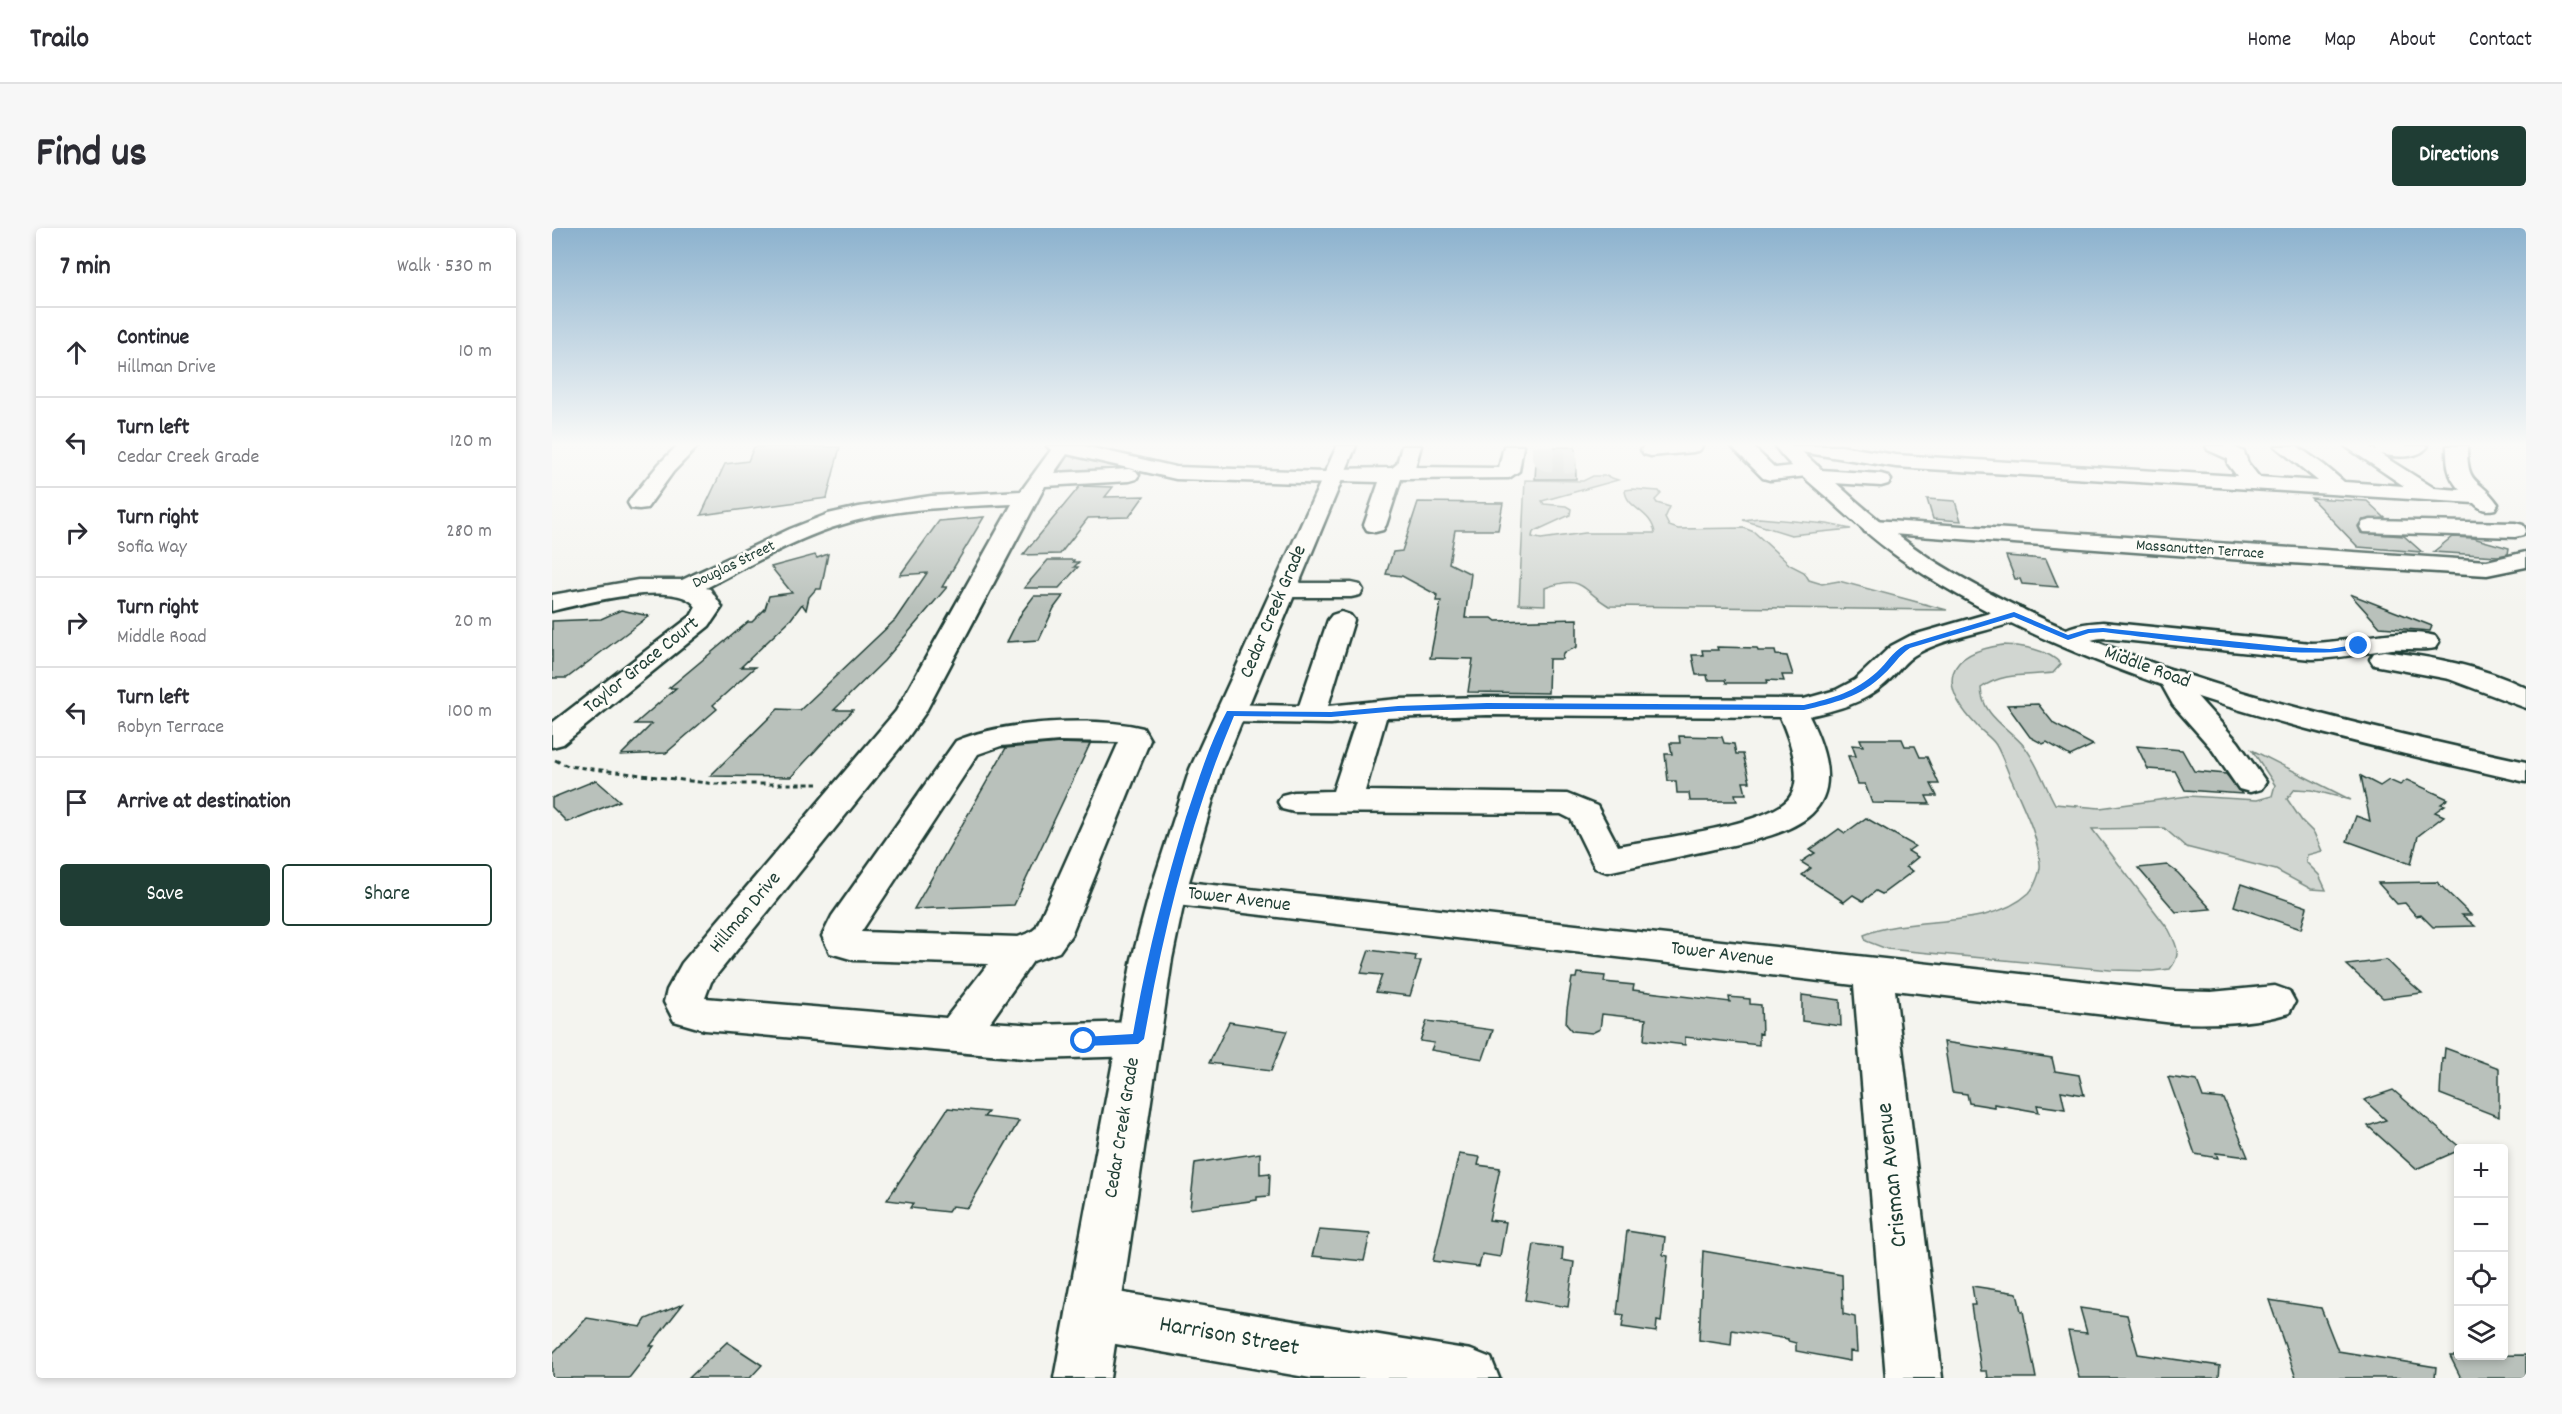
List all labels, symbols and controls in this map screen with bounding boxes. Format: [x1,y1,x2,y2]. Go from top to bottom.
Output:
text: Trailo [30,21,89,61]
text: Home [2247,26,2291,56]
text: Map [2324,26,2356,56]
text: About [2389,26,2436,56]
text: Contact [2469,26,2532,56]
text: Find us [36,126,147,186]
button: Directions [2392,126,2526,186]
text: 7 min [60,249,111,286]
text: Walk · 530 m [397,253,492,281]
text: Continue [117,323,189,354]
icon: ahead [60,336,93,369]
text: 10 m [458,338,492,366]
text: Hillman Drive [117,354,216,382]
text: Turn left [117,413,189,444]
icon: left [60,426,93,459]
text: 120 m [450,428,492,456]
text: Cedar Creek Grade [117,444,259,472]
text: Turn right [117,503,199,534]
icon: right [60,516,93,549]
text: 280 m [446,518,492,546]
text: Sofia Way [117,534,187,562]
street label: Massanutten Terrace [2135,534,2265,566]
street label: Douglas Street [689,535,780,595]
street label: Cedar Creek Grade [1233,541,1315,683]
text: Turn right [117,593,199,624]
icon: right [60,606,93,639]
text: 20 m [454,608,492,636]
street label: Taylor Grace Court [578,611,706,721]
text: Middle Road [117,624,207,652]
route end [2345,632,2371,658]
street label: Middle Road [2100,640,2194,696]
text: Turn left [117,683,189,714]
icon: left [60,696,93,729]
text: 100 m [448,698,492,726]
text: Robyn Terrace [117,714,224,742]
icon: arrive [60,786,93,819]
text: Arrive at destination [117,787,291,818]
button: Save [60,864,270,926]
button: Share [282,864,492,926]
street label: Hillman Drive [703,866,789,960]
street label: Tower Avenue [1186,880,1292,920]
street label: Tower Avenue [1669,935,1775,975]
route start [1070,1027,1096,1053]
street label: Cedar Creek Grade [1098,1055,1148,1200]
street label: Crisman Avenue [1869,1101,1917,1249]
map controls [2454,1144,2508,1360]
button: + [2454,1144,2508,1198]
button: − [2454,1198,2508,1252]
button: locate [2454,1252,2508,1306]
button: layers [2454,1306,2508,1360]
street label: Harrison Street [1156,1308,1302,1366]

